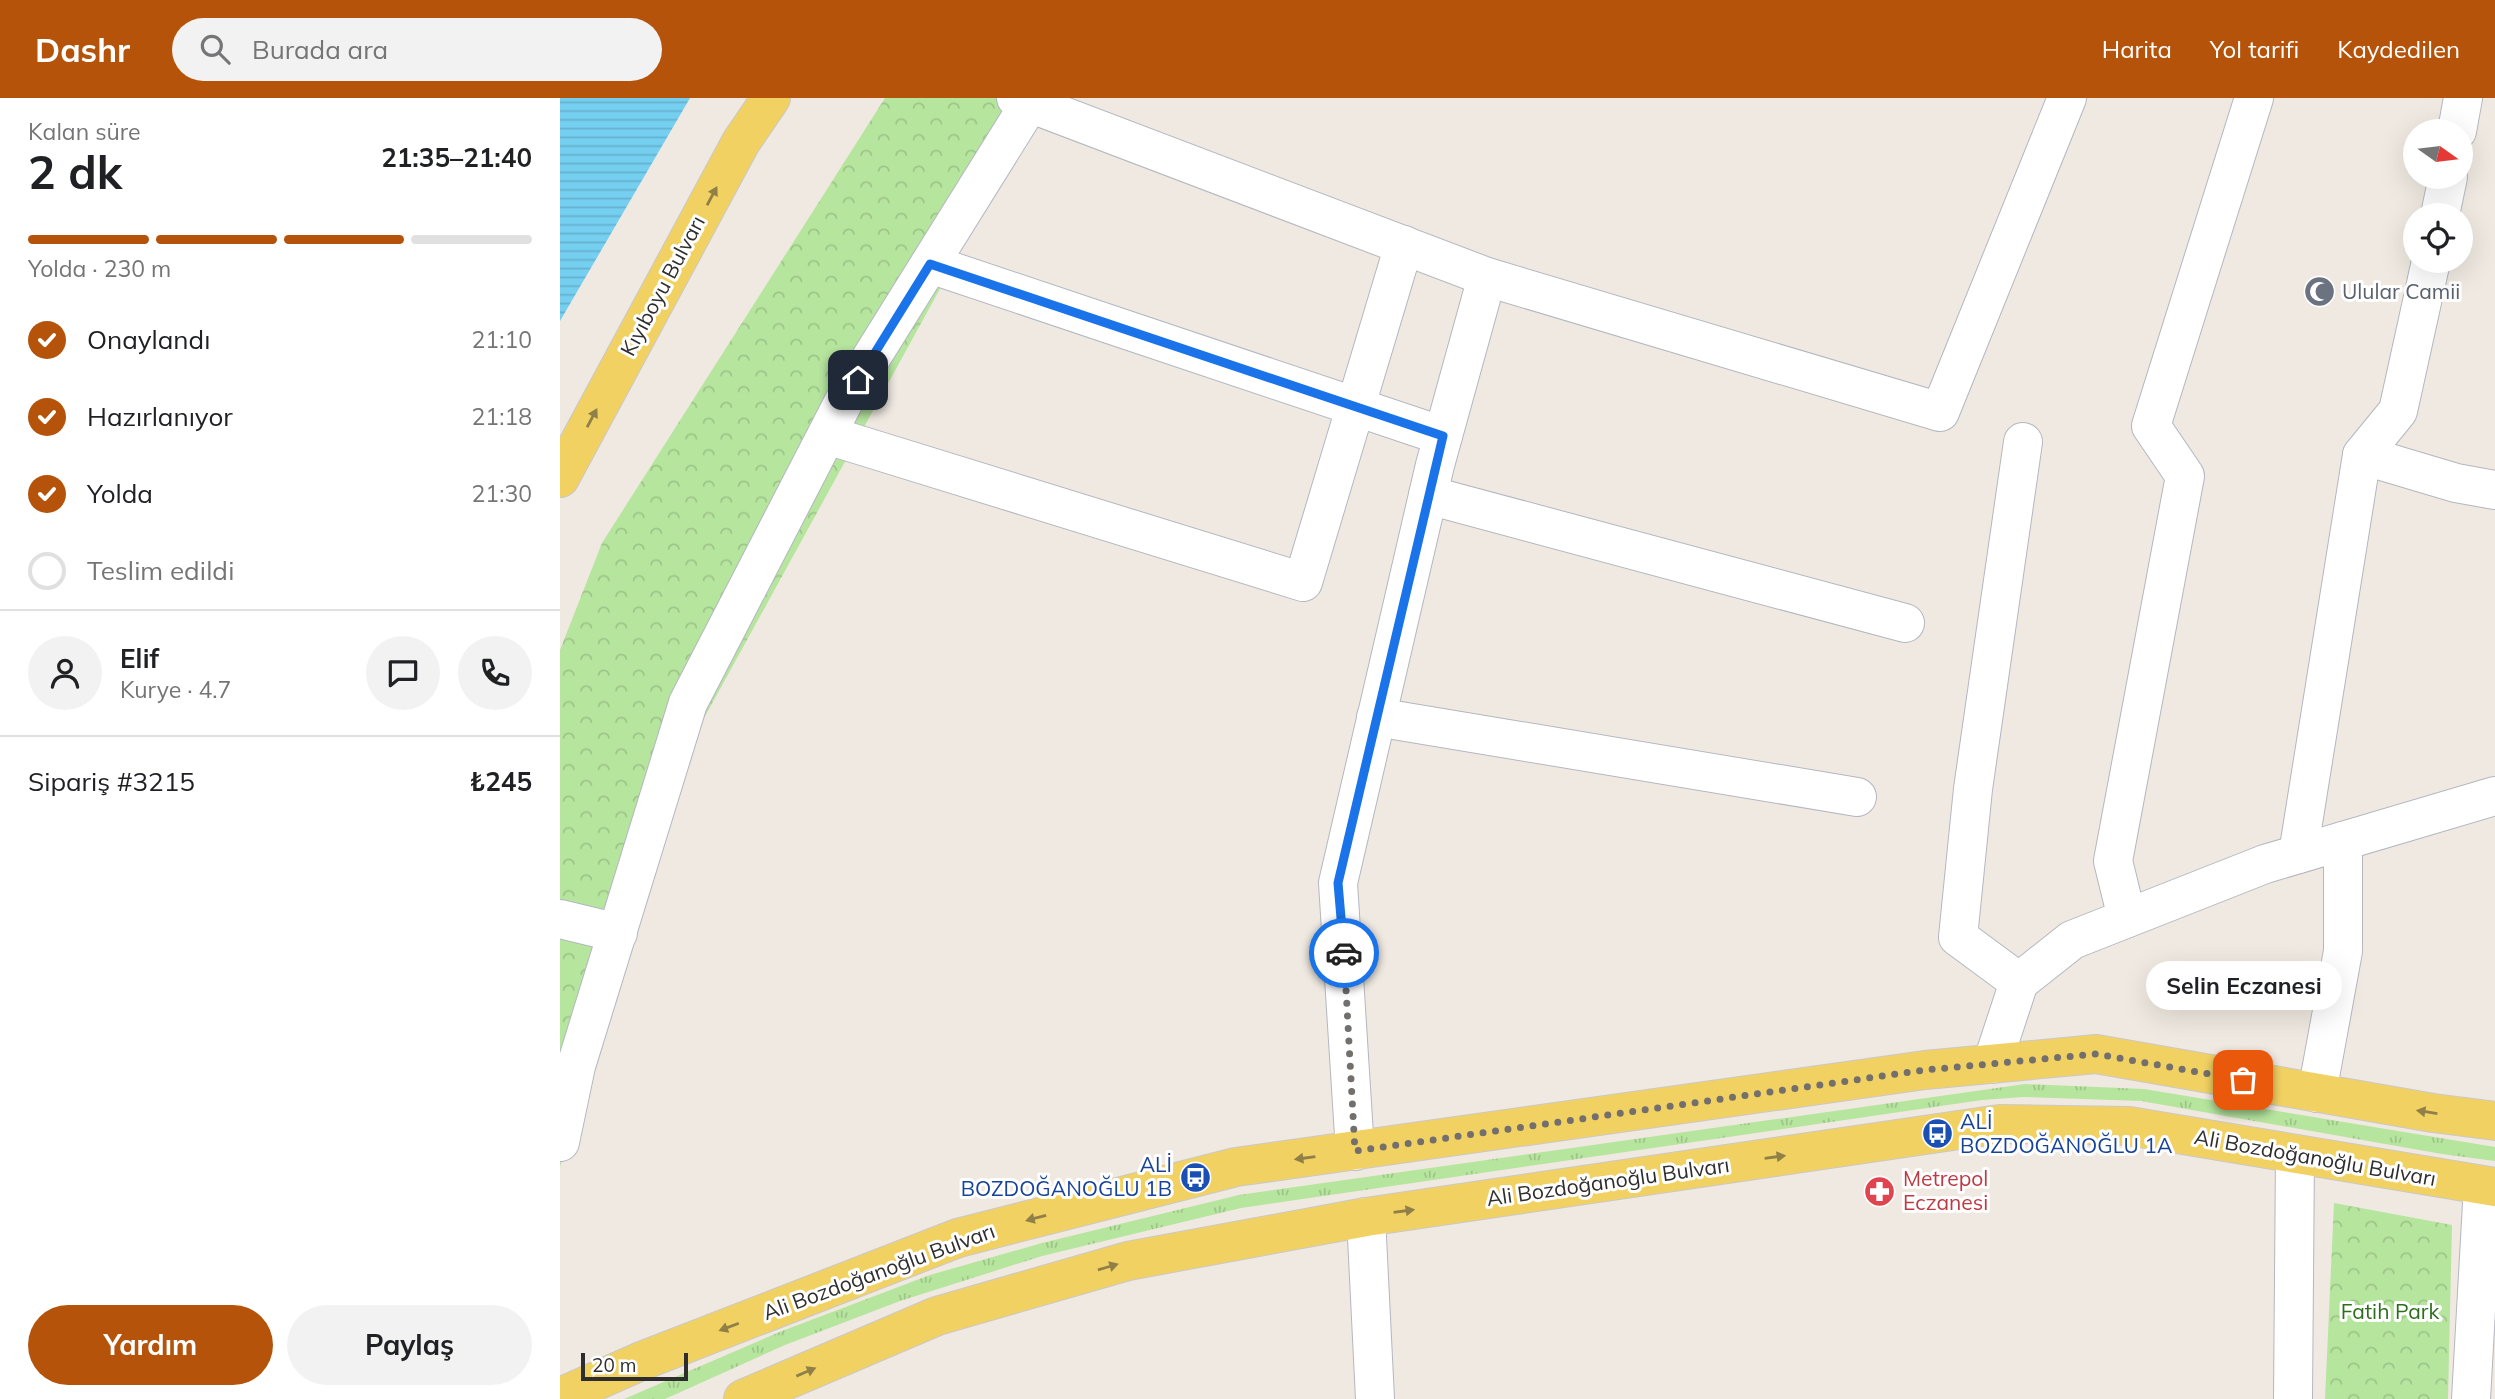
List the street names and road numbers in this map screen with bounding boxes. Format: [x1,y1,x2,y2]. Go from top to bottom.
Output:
street label: Kıyıboyu Bulvarı [614,211,710,360]
street label: Ali Bozdoğanoğlu Bulvarı [2192,1123,2438,1191]
street label: Ali Bozdoğanoğlu Bulvarı [1485,1151,1731,1211]
street label: Ali Bozdoğanoğlu Bulvarı [759,1217,998,1325]

